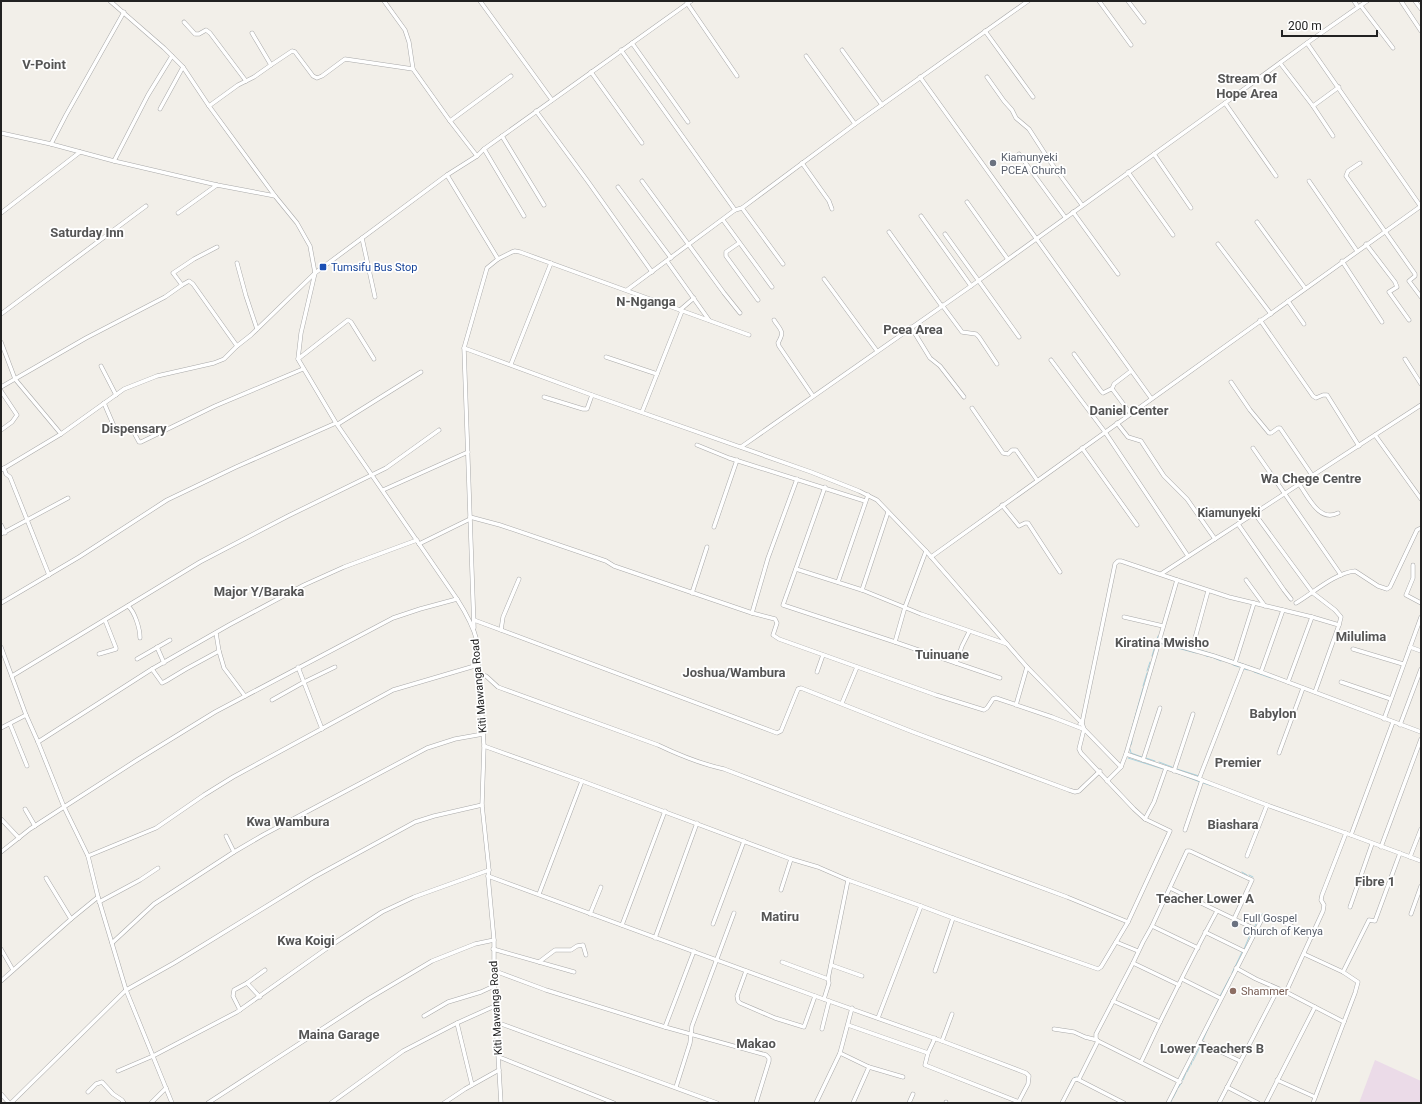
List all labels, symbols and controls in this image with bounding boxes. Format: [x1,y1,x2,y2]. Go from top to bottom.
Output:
scale bar [1282,12,1377,38]
text: 200 m [1288,19,1322,33]
district label: V-Point [22,57,66,72]
district label: Stream Of Hope Area [1216,71,1278,101]
place label: Kiamunyeki PCEA Church [1001,151,1066,177]
marker: Kiamunyeki PCEA Church [988,158,998,168]
district label: Saturday Inn [50,225,124,240]
place label: Tumsifu Bus Stop [331,261,418,274]
marker: Tumsifu Bus Stop [318,262,328,272]
district label: N-Nganga [616,294,676,309]
district label: Pcea Area [883,322,943,337]
district label: Daniel Center [1090,403,1169,418]
district label: Dispensary [101,421,167,436]
district label: Wa Chege Centre [1261,471,1361,486]
district label: Kiamunyeki [1197,506,1261,520]
district label: Major Y/Baraka [214,584,304,599]
district label: Milulima [1336,629,1386,644]
district label: Kiratina Mwisho [1115,635,1209,650]
street label: Kiti Mawanga Road [468,638,490,734]
district label: Tuinuane [915,647,969,662]
district label: Joshua/Wambura [682,665,786,680]
district label: Babylon [1249,706,1297,721]
district label: Premier [1215,755,1261,770]
district label: Kwa Wambura [246,814,330,829]
district label: Biashara [1207,817,1259,832]
district label: Fibre 1 [1355,874,1395,889]
district label: Teacher Lower A [1156,891,1254,906]
district label: Matiru [761,909,799,924]
place label: Full Gospel Church of Kenya [1243,912,1323,938]
marker: Full Gospel Church of Kenya [1230,919,1240,929]
district label: Kwa Koigi [277,933,335,948]
street label: Kiti Mawanga Road [487,960,505,1056]
place label: Shammer [1241,985,1289,998]
marker: Shammer [1228,986,1238,996]
district label: Maina Garage [298,1027,380,1042]
district label: Makao [736,1036,776,1051]
district label: Lower Teachers B [1160,1041,1264,1056]

